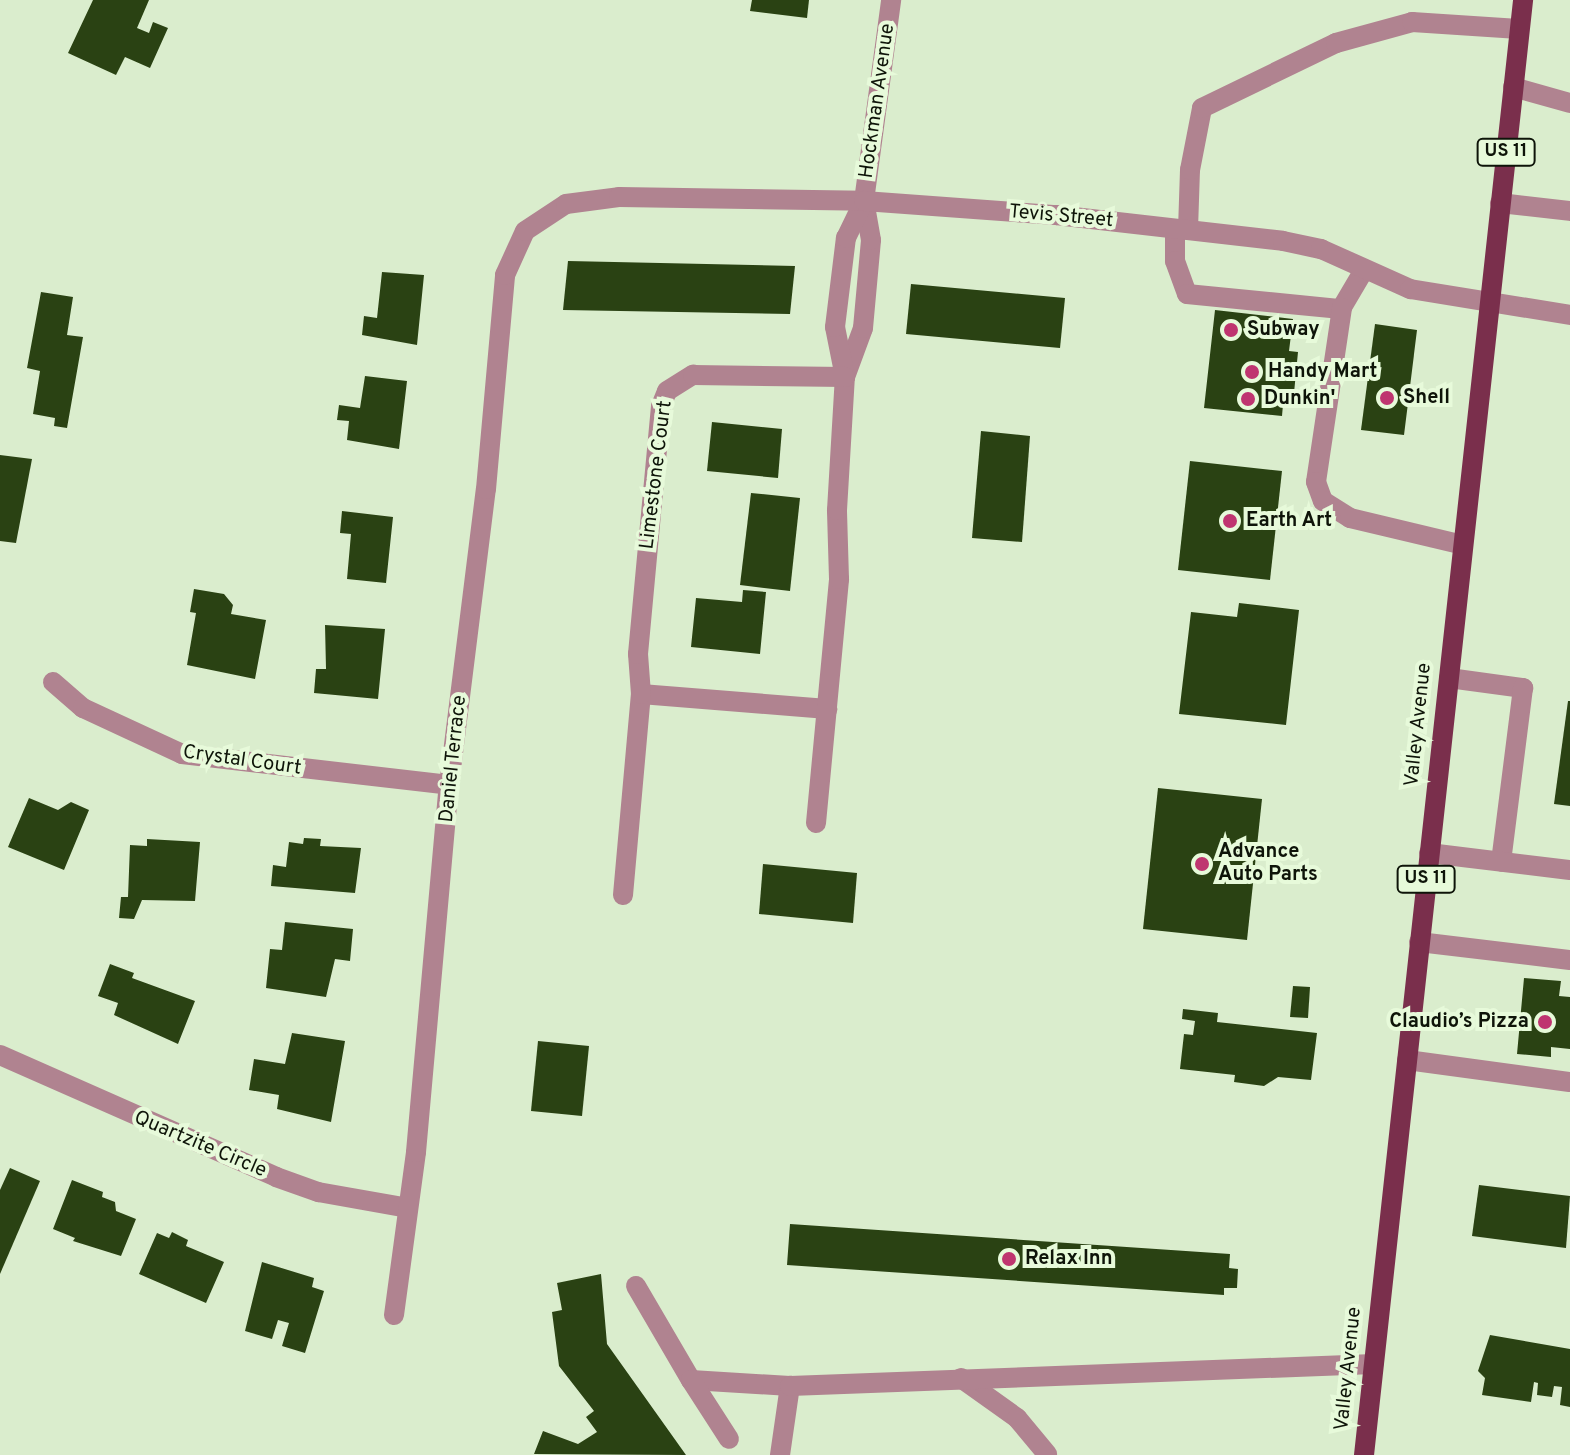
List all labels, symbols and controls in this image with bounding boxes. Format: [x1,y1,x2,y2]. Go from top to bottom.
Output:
street label: Hockman Avenue [855,22,901,180]
road number: US 11 [1476,138,1536,166]
street label: Tevis Street [1008,200,1114,234]
place label: Subway [1247,318,1320,342]
marker: Subway [1222,321,1240,339]
place label: Handy Mart [1268,360,1377,384]
marker: Handy Mart [1243,363,1261,381]
place label: Shell [1403,386,1450,410]
place label: Dunkin' [1264,387,1335,411]
marker: Shell [1378,389,1396,407]
marker: Dunkin' [1239,390,1257,408]
street label: Limestone Court [636,399,678,551]
place label: Earth Art [1246,509,1333,533]
marker: Earth Art [1221,512,1239,530]
street label: Valley Avenue [1401,662,1437,788]
street label: Daniel Terrace [435,694,473,824]
street label: Crystal Court [181,741,303,781]
place label: Advance Auto Parts [1218,840,1318,887]
marker: Advance Auto Parts [1193,855,1211,873]
road number: US 11 [1396,865,1456,893]
place label: Claudio’s Pizza [1389,1010,1529,1034]
marker: Claudio’s Pizza [1536,1013,1554,1031]
street label: Quartzite Circle [130,1106,270,1184]
place label: Relax Inn [1025,1247,1113,1271]
marker: Relax Inn [1000,1250,1018,1268]
street label: Valley Avenue [1331,1306,1367,1432]

